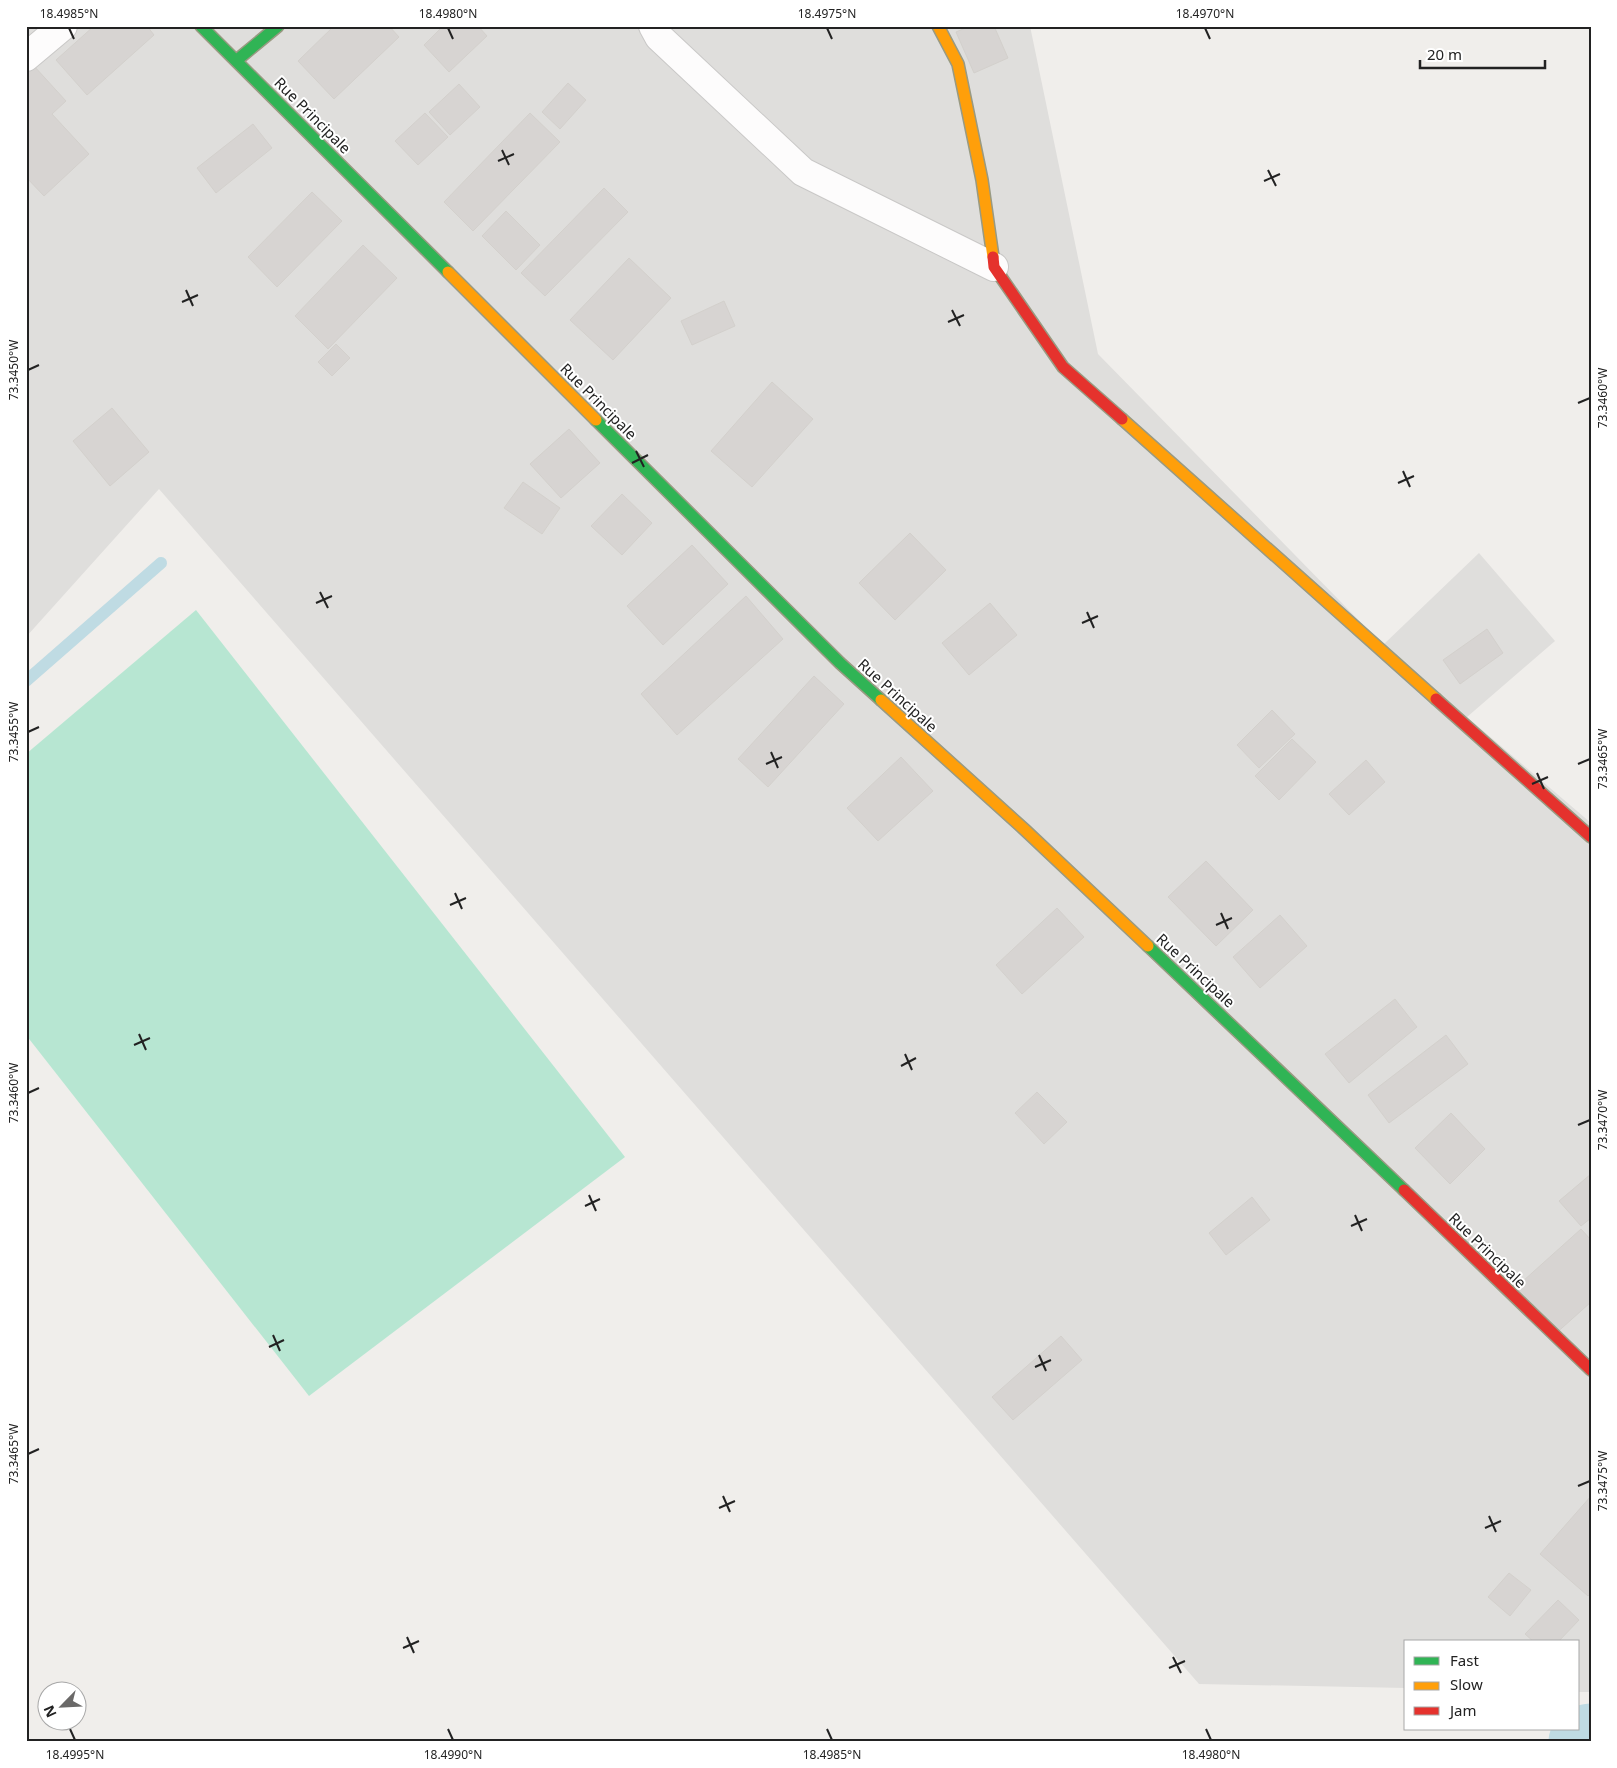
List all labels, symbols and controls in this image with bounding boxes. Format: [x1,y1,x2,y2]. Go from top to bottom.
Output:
text: 18.4985°N [40,5,98,22]
text: 18.4980°N [419,5,477,22]
text: 18.4975°N [798,5,856,22]
text: 18.4970°N [1176,5,1234,22]
scale bar [1420,38,1544,70]
text: 20 m [1427,44,1462,64]
street label: Rue Principale [270,72,356,158]
text: 73.3450°W [5,340,22,400]
street label: Rue Principale [556,358,642,444]
text: 73.3460°W [1594,368,1611,428]
street label: Rue Principale [854,654,942,736]
text: 73.3455°W [5,702,22,762]
text: 73.3465°W [1594,729,1611,789]
street label: Rue Principale [1152,928,1240,1012]
text: 73.3460°W [5,1063,22,1123]
text: 73.3470°W [1594,1090,1611,1150]
street label: Rue Principale [1445,1208,1531,1292]
text: 73.3465°W [5,1424,22,1484]
text: 73.3475°W [1594,1451,1611,1511]
legend [1404,1640,1580,1730]
text: Fast [1450,1650,1479,1670]
text: Slow [1450,1674,1483,1694]
north arrow [38,1680,88,1730]
text: Jam [1448,1700,1477,1720]
text: N [39,1702,61,1721]
text: 18.4995°N [46,1746,104,1763]
text: 18.4990°N [424,1746,482,1763]
text: 18.4985°N [803,1746,861,1763]
text: 18.4980°N [1182,1746,1240,1763]

